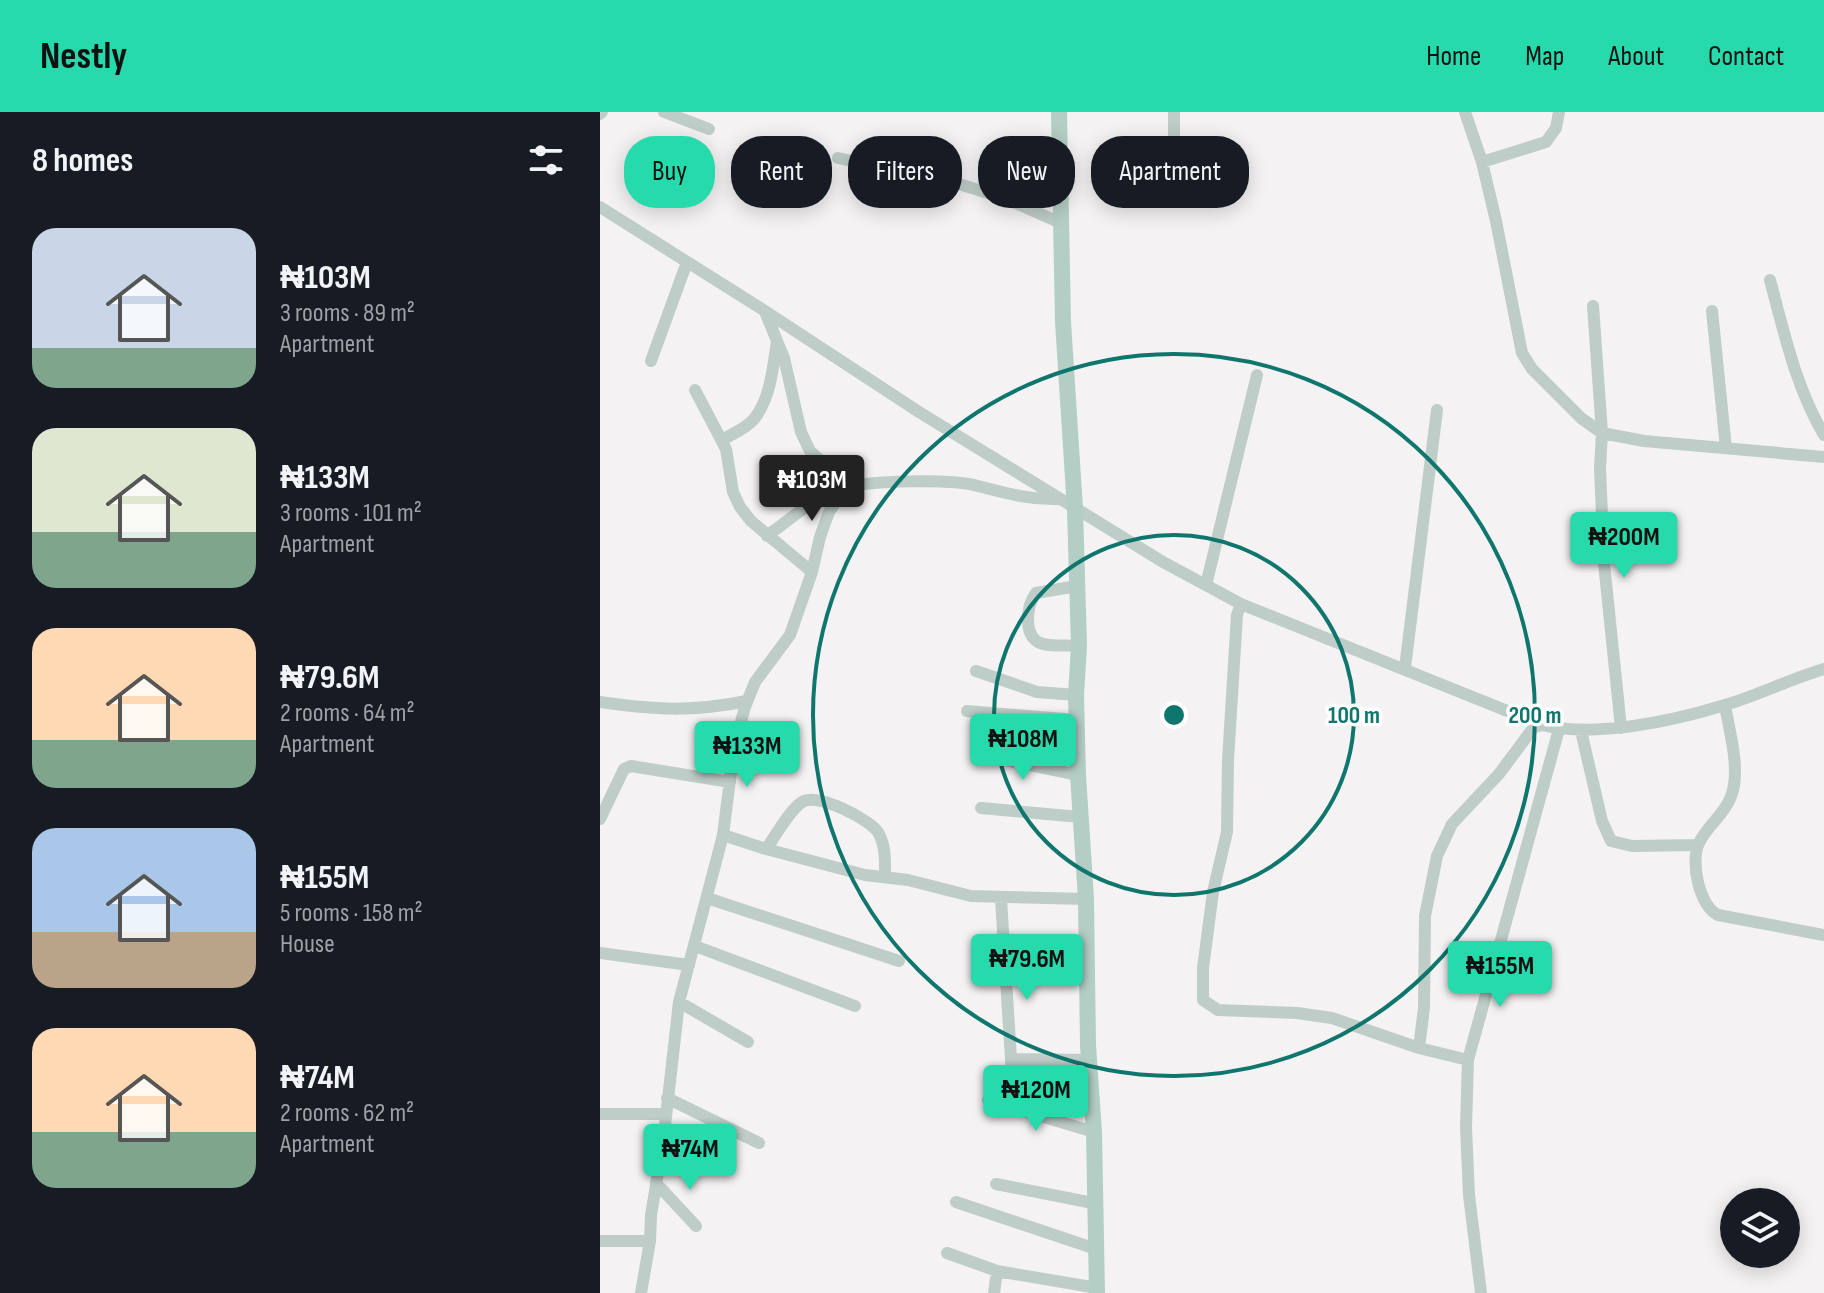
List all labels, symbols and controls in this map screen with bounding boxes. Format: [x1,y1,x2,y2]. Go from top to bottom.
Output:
text: Nestly [40,34,127,79]
text: Home [1426,40,1481,73]
text: Map [1525,40,1564,73]
text: About [1608,40,1664,73]
text: Contact [1708,40,1784,73]
chip: Buy [624,136,715,208]
chip: Rent [731,136,832,208]
chip: Filters [848,136,962,208]
chip: New [978,136,1075,208]
chip: Apartment [1091,136,1249,208]
icon: filters [524,138,568,182]
text: 8 homes [32,140,133,181]
text: ₦103M [280,257,371,298]
icon: home [96,260,192,356]
text: 3 rooms · 89 m² [280,298,415,329]
text: Apartment [280,329,374,360]
pin: ₦103M [756,455,868,523]
text: ₦133M [280,457,370,498]
icon: home [96,460,192,556]
text: ₦103M [777,465,847,496]
text: 3 rooms · 101 m² [280,498,422,529]
pin: ₦200M [1568,512,1680,580]
text: ₦200M [1588,522,1660,553]
text: Apartment [280,529,374,560]
text: ₦79.6M [280,657,380,698]
icon: home [96,660,192,756]
text: 2 rooms · 64 m² [280,698,415,729]
centre of rings [1160,701,1188,729]
text: 100 m [1328,701,1380,730]
text: 200 m [1508,701,1562,730]
pin: ₦108M [967,714,1079,782]
pin: ₦133M [691,721,803,789]
text: ₦108M [988,724,1058,755]
text: Apartment [280,729,374,760]
text: ₦133M [713,731,781,762]
text: ₦155M [280,857,369,898]
icon: home [96,860,192,956]
text: 5 rooms · 158 m² [280,898,423,929]
text: House [280,929,335,960]
pin: ₦79.6M [962,934,1092,1002]
pin: ₦155M [1444,941,1556,1009]
text: ₦79.6M [989,944,1065,975]
text: ₦155M [1466,951,1534,982]
text: ₦74M [280,1057,355,1098]
icon: home [96,1060,192,1156]
pin: ₦120M [980,1065,1092,1133]
text: ₦120M [1001,1075,1071,1106]
text: 2 rooms · 62 m² [280,1098,414,1129]
pin: ₦74M [643,1124,737,1192]
text: Apartment [280,1129,374,1160]
text: ₦74M [661,1134,719,1165]
map controls [1720,1188,1800,1268]
button: layers [1720,1188,1800,1268]

